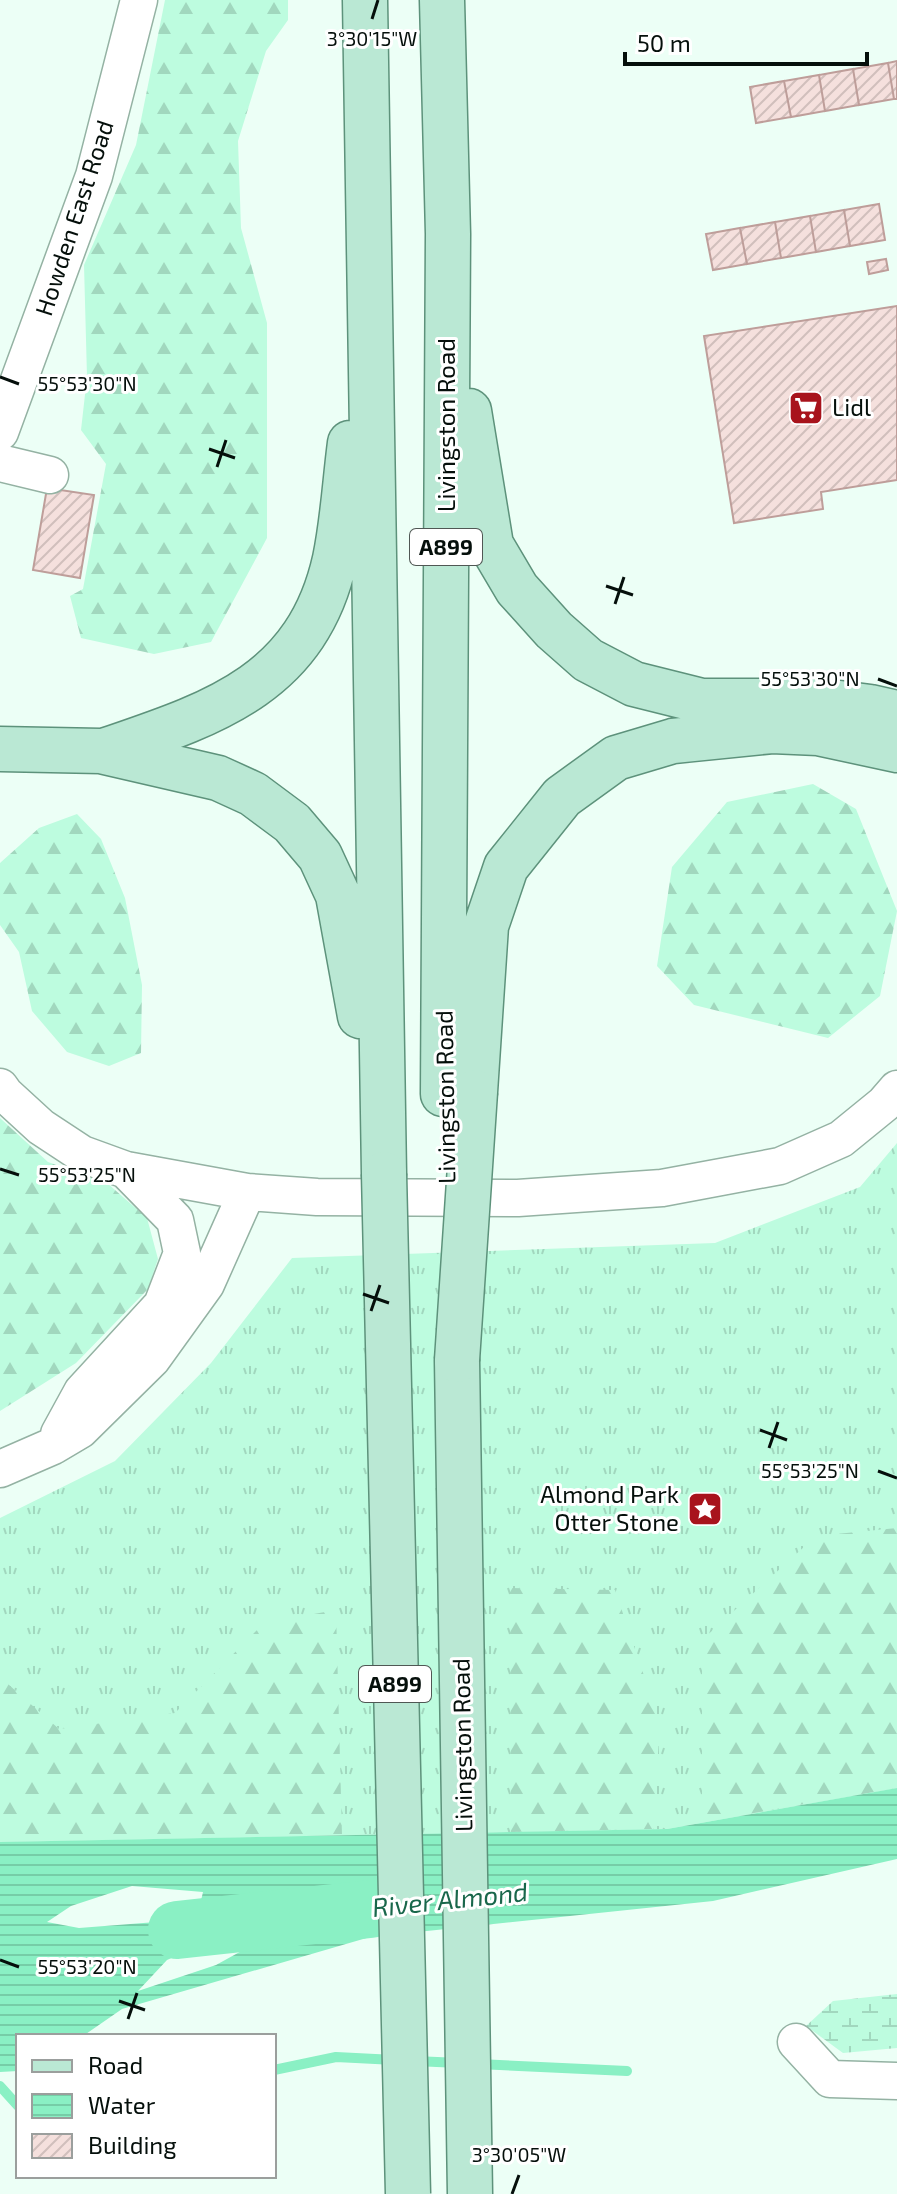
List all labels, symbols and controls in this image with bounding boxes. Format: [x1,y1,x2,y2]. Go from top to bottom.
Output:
scale bar [625,16,867,66]
text: 3°30'15"W [327,26,417,50]
text: 50 m [637,28,691,57]
street label: Howden East Road [28,116,119,319]
street label: Livingston Road [431,338,460,512]
text: 55°53'30"N [37,371,137,395]
supermarket icon: Lidl [787,389,825,427]
place label: Lidl [832,392,871,421]
road number: A899 [410,529,482,565]
text: 55°53'30"N [760,666,860,690]
street label: Livingston Road [428,1010,461,1184]
text: 55°53'25"N [38,1162,136,1186]
text: 55°53'25"N [761,1458,859,1482]
place label: Almond Park Otter Stone [540,1479,679,1536]
place icon: Almond Park Otter Stone [686,1490,724,1528]
street label: Livingston Road [445,1658,478,1832]
road number: A899 [359,1666,431,1702]
water label: River Almond [371,1875,529,1922]
text: 55°53'20"N [37,1954,137,1978]
legend [16,2034,276,2178]
text: Road [88,2050,143,2079]
text: Water [88,2090,156,2119]
text: Building [88,2130,177,2159]
text: 3°30'05"W [472,2142,566,2166]

